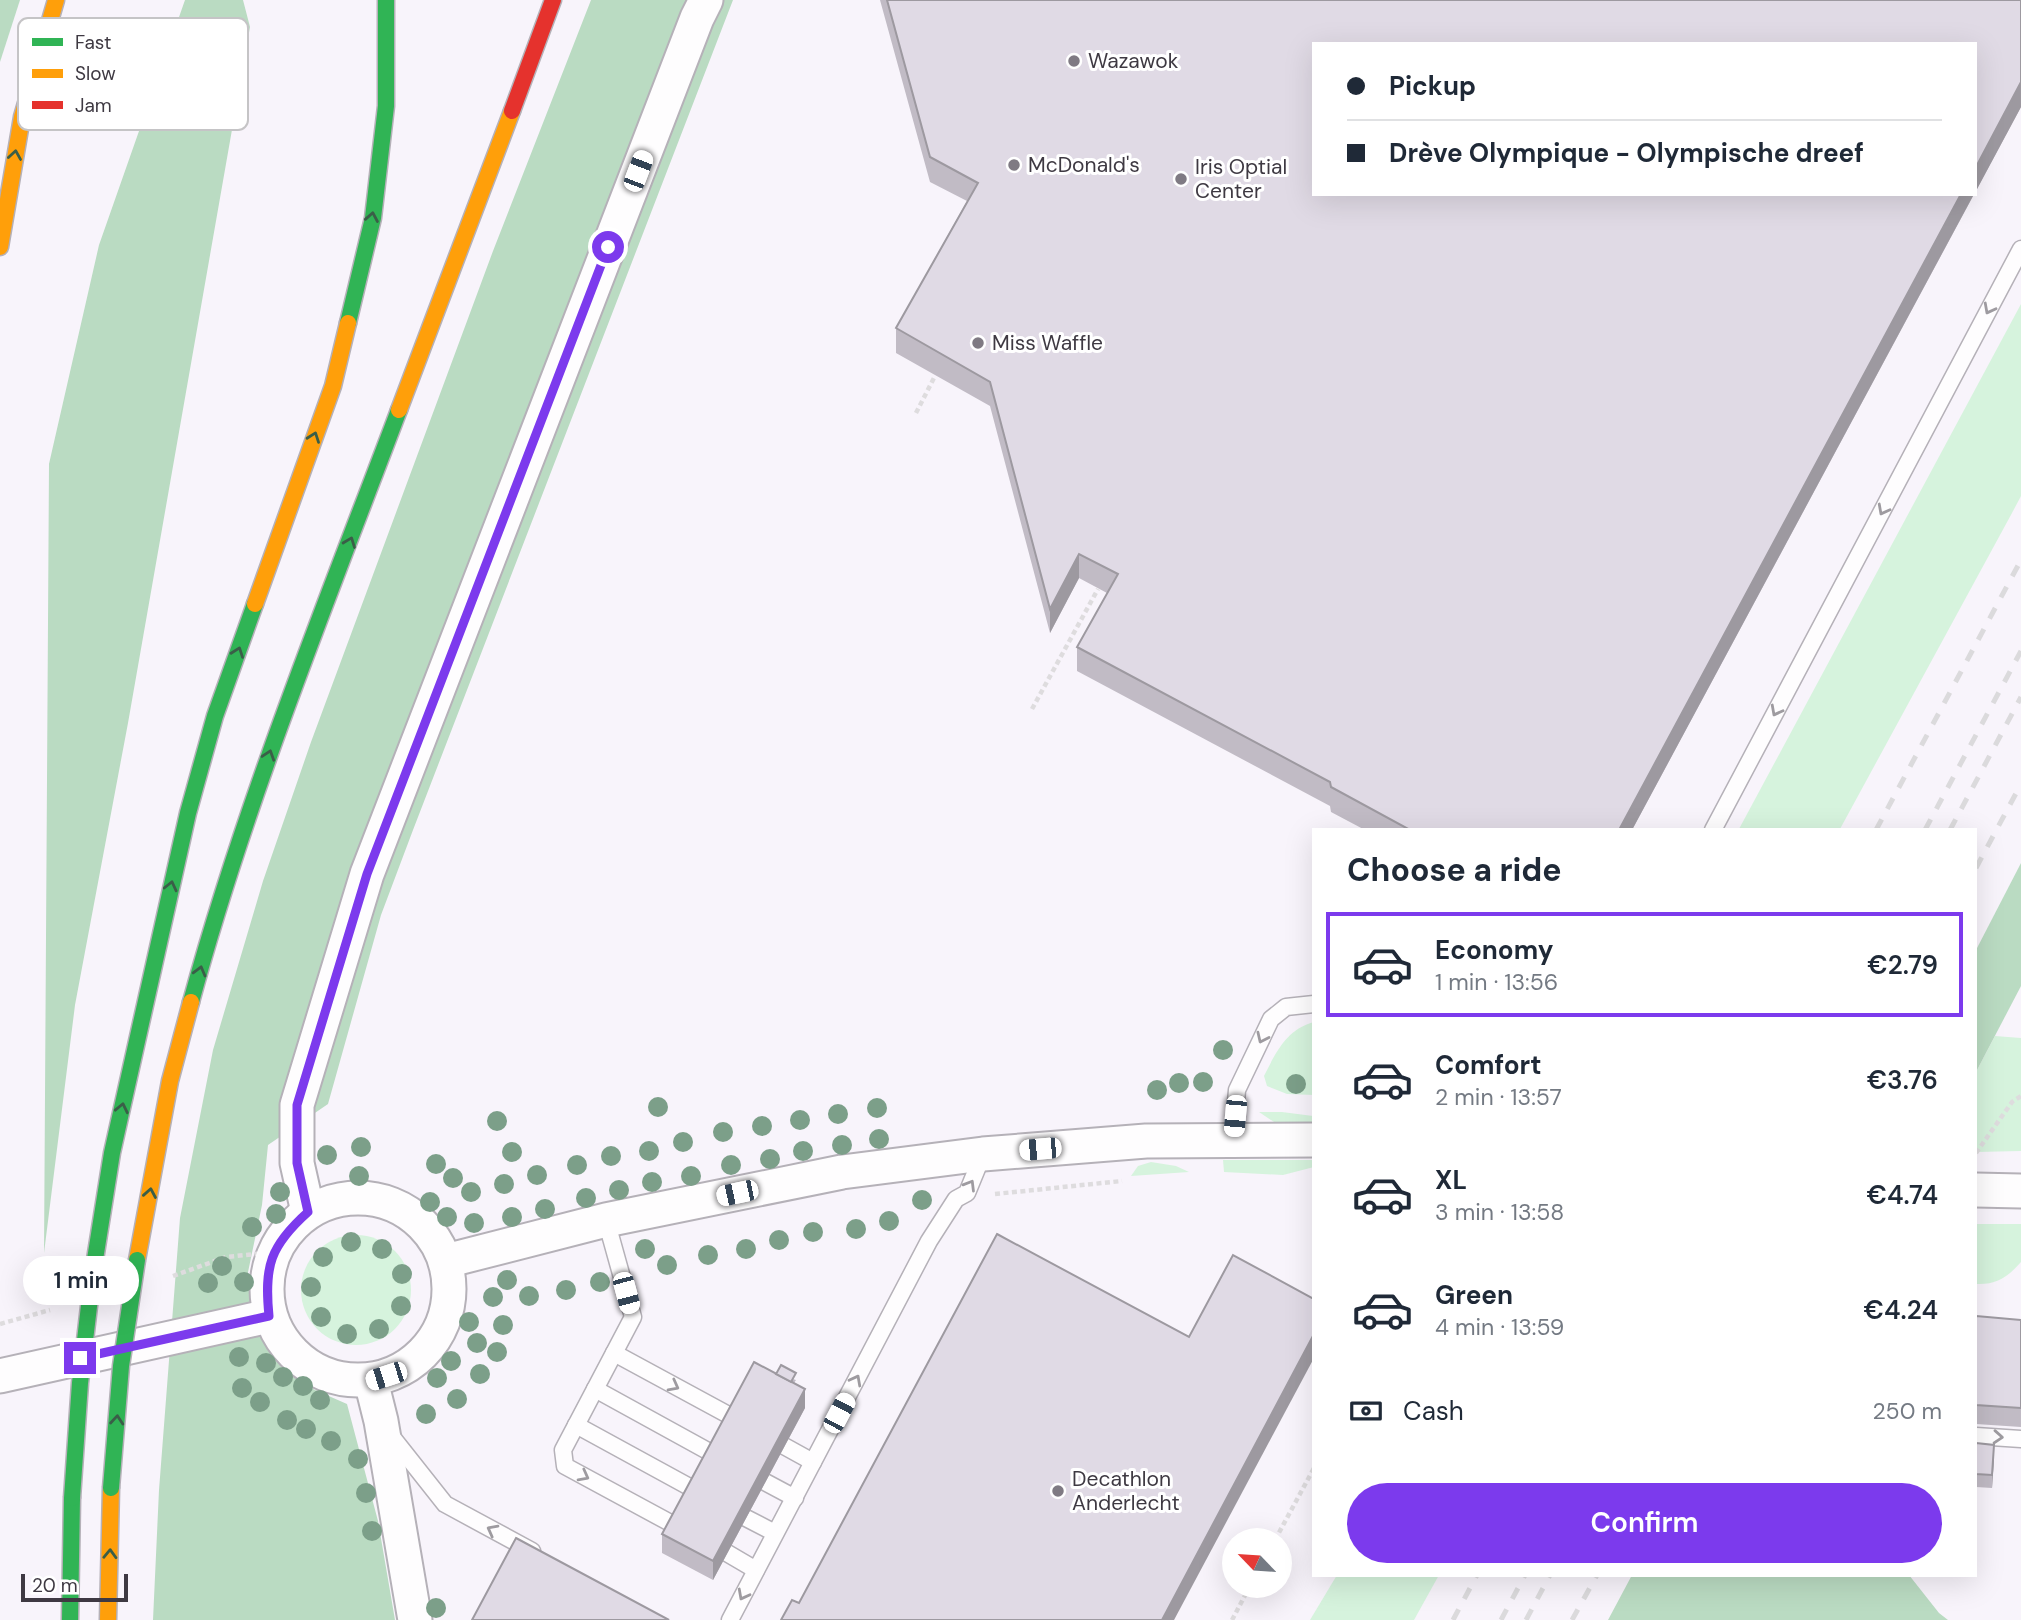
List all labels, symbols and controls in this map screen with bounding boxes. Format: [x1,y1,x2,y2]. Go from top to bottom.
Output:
legend [18,18,248,130]
text: Fast [75,30,111,55]
place label: Wazawok [1088,47,1179,75]
marker: Wazawok [1066,53,1082,69]
text: Slow [75,61,116,86]
text: Pickup [1389,69,1476,103]
text: Jam [75,93,112,118]
text: Drève Olympique - Olympische dreef [1389,136,1864,170]
car [621,148,656,194]
one-way arrow [7,150,22,161]
place label: McDonald's [1028,151,1140,179]
place label: Iris Optial Center [1195,153,1287,205]
marker: McDonald's [1006,157,1022,173]
marker: Iris Optial Center [1173,171,1189,187]
one-way arrow [364,212,379,223]
route start [592,231,624,263]
one-way arrow [1984,302,1997,314]
place label: Miss Waffle [992,329,1103,357]
marker: Miss Waffle [970,335,986,351]
one-way arrow [306,432,320,444]
one-way arrow [1877,503,1891,515]
one-way arrow [341,536,355,548]
one-way arrow [230,646,244,658]
one-way arrow [1771,704,1784,716]
one-way arrow [261,749,275,761]
text: Choose a ride [1347,849,1562,891]
one-way arrow [163,880,177,892]
icon: car [1351,933,1414,996]
text: Economy [1435,933,1553,967]
text: €2.79 [1867,948,1938,982]
one-way arrow [192,965,206,977]
text: 1 min · 13:56 [1435,967,1558,997]
one-way arrow [1256,1031,1270,1043]
icon: car [1351,1048,1414,1111]
text: Comfort [1435,1048,1541,1082]
text: €3.76 [1867,1063,1938,1097]
text: 2 min · 13:57 [1435,1082,1562,1112]
car [1223,1094,1248,1138]
one-way arrow [113,1102,128,1114]
car [1019,1137,1062,1161]
icon: car [1351,1163,1414,1226]
text: XL [1435,1163,1467,1197]
car [715,1178,760,1208]
text: €4.74 [1867,1178,1938,1212]
one-way arrow [962,1179,975,1192]
one-way arrow [141,1187,156,1199]
text: 3 min · 13:58 [1435,1197,1564,1227]
callout: 1 min [22,1256,138,1306]
text: 1 min [54,1265,108,1295]
car [611,1270,642,1316]
icon: car [1351,1278,1414,1341]
text: Green [1435,1278,1513,1312]
text: €4.24 [1864,1293,1938,1327]
text: 4 min · 13:59 [1435,1312,1564,1342]
route end [64,1342,96,1374]
car [363,1360,410,1392]
one-way arrow [848,1374,862,1387]
one-way arrow [667,1378,679,1391]
car [820,1390,859,1436]
icon: cash [1347,1392,1385,1430]
text: Cash [1403,1394,1464,1428]
text: 250 m [1872,1396,1942,1426]
one-way arrow [109,1414,124,1425]
one-way arrow [1993,1430,2004,1445]
place label: Decathlon Anderlecht [1072,1465,1180,1517]
one-way arrow [577,1468,589,1481]
marker: Decathlon Anderlecht [1050,1483,1066,1499]
button: Confirm [1347,1483,1942,1563]
one-way arrow [487,1525,500,1538]
north arrow [1222,1528,1292,1598]
map controls [1222,1528,1292,1598]
one-way arrow [102,1548,117,1559]
scale bar [21,1571,128,1603]
text: 20 m [32,1573,78,1598]
one-way arrow [738,1588,752,1600]

